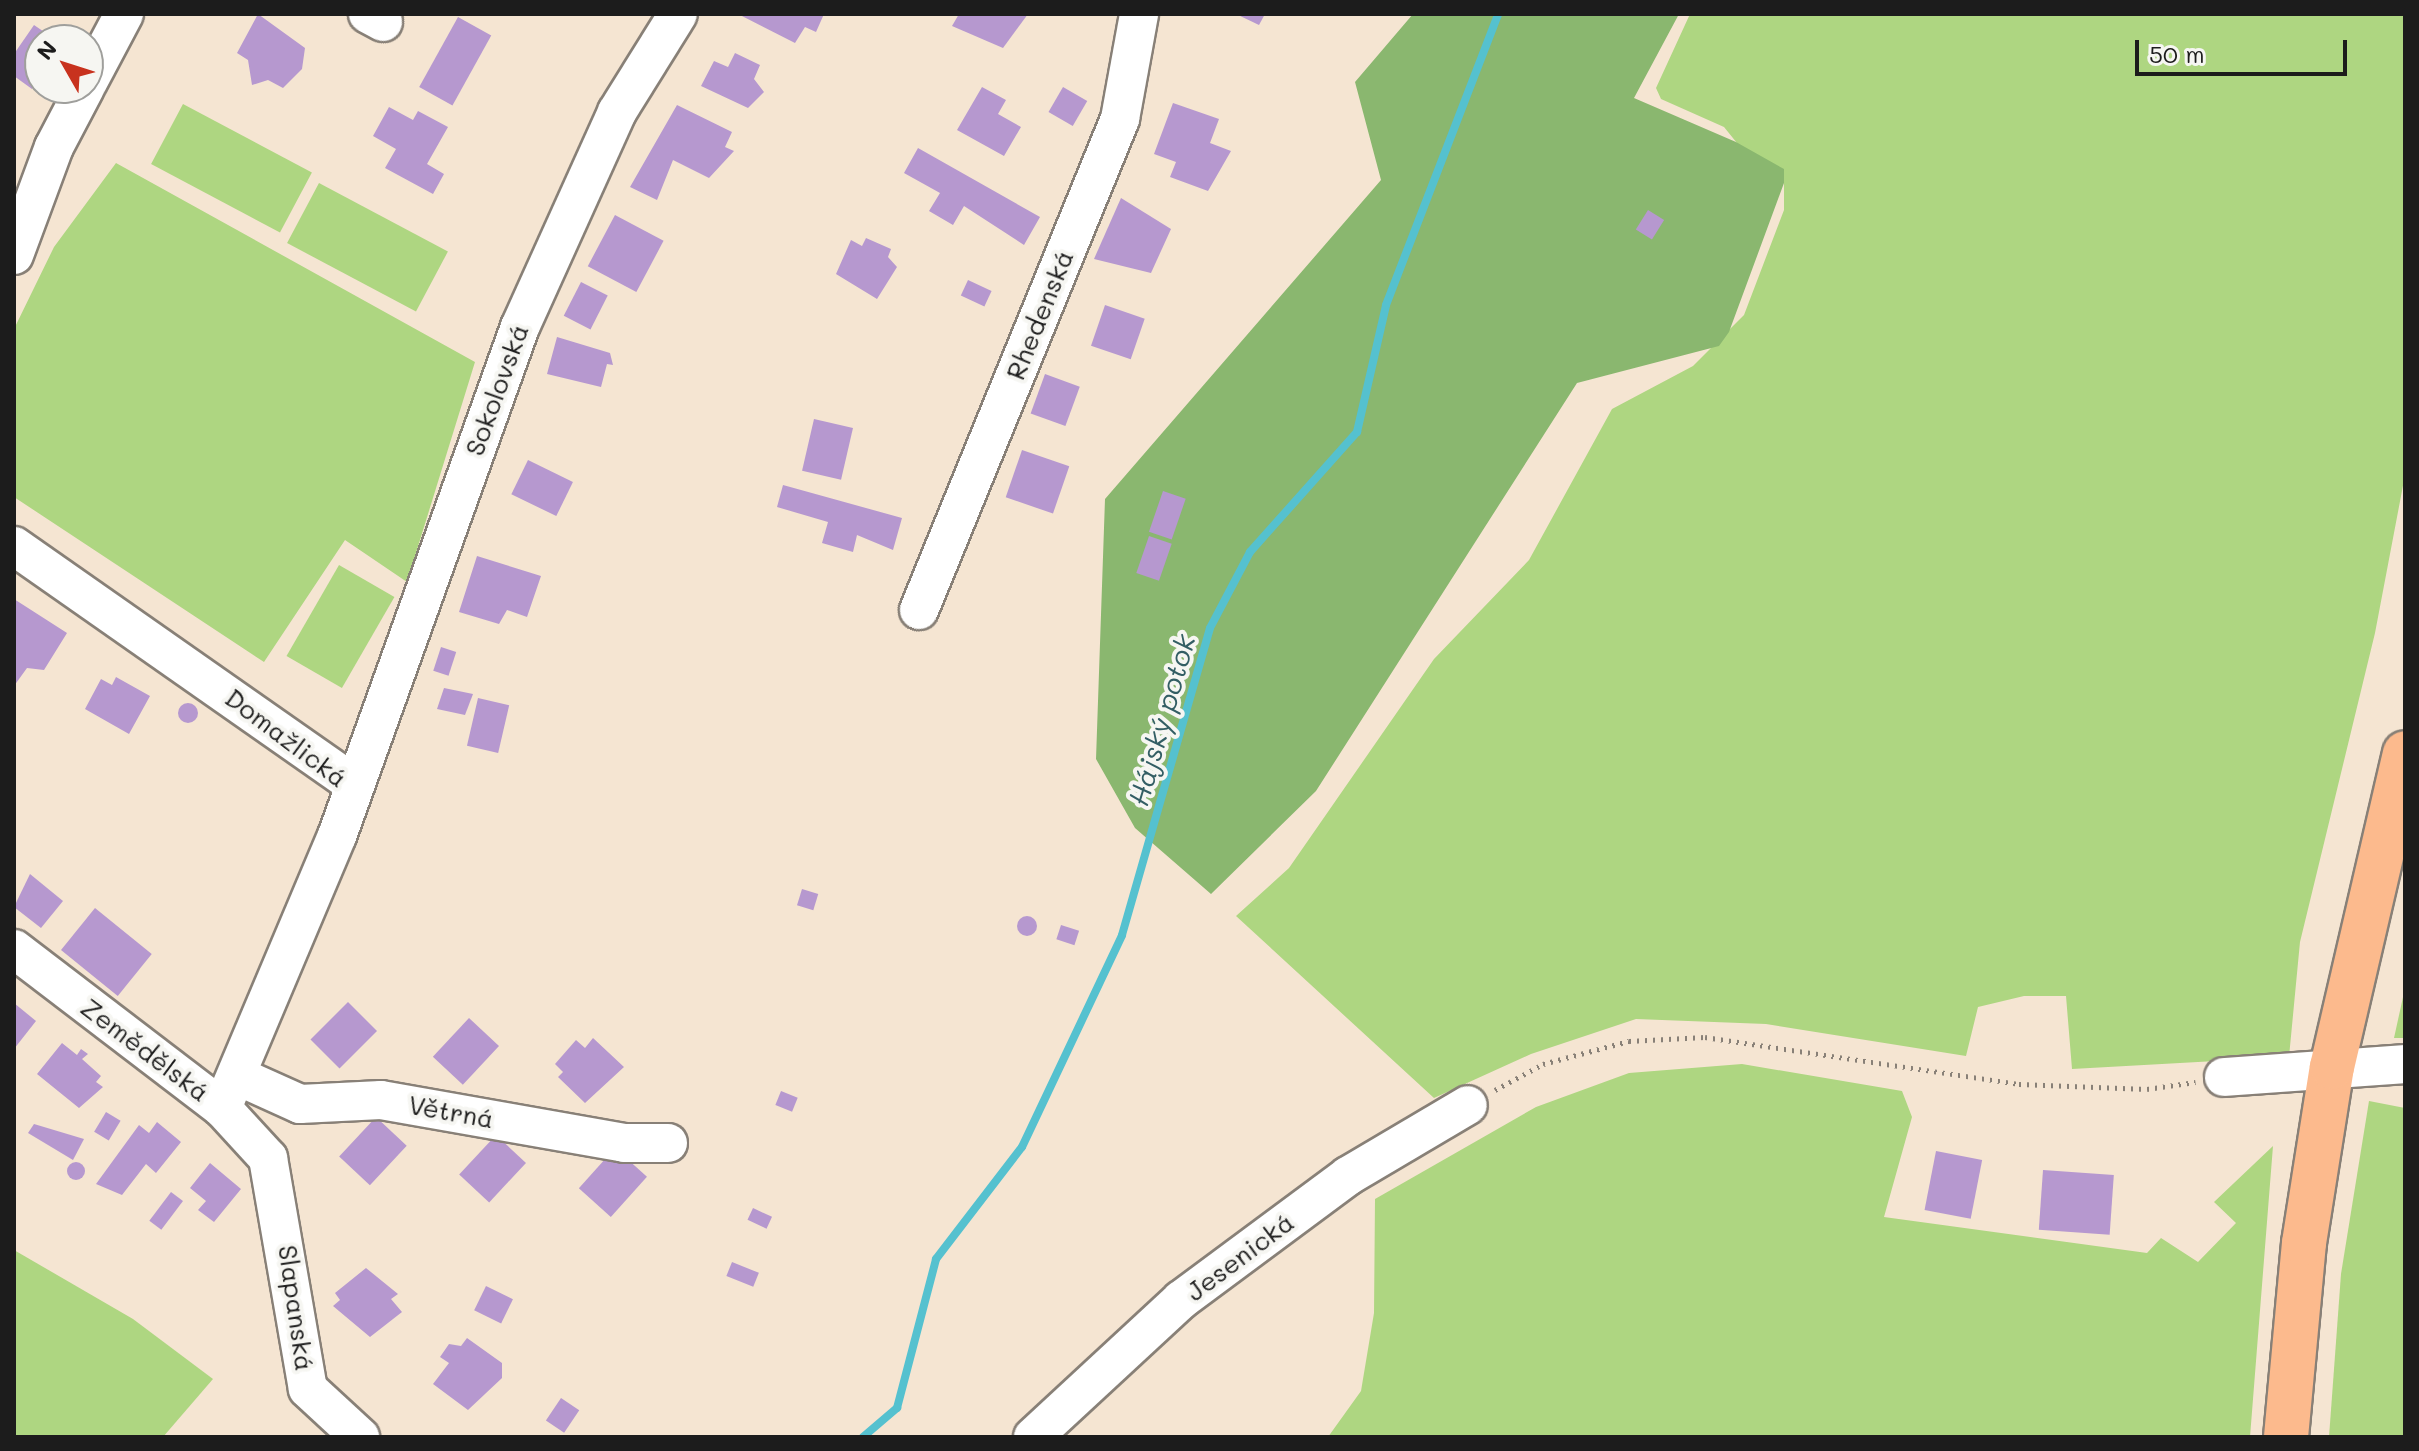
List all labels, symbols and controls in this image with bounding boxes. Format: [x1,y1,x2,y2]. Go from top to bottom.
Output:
north arrow [24,24,104,104]
scale bar [2139,24,2351,74]
text: N [30,34,63,65]
text: 50 m [2149,38,2205,69]
street label: Rhedenská [1000,246,1080,384]
street label: Sokolovská [459,320,535,460]
water label: Hájský potok [1121,631,1201,809]
street label: Domažlická [219,682,353,794]
street label: Zemědělská [75,992,215,1108]
street label: Větrná [406,1089,496,1135]
street label: Jesenická [1180,1206,1300,1308]
street label: Slapanská [272,1243,320,1373]

